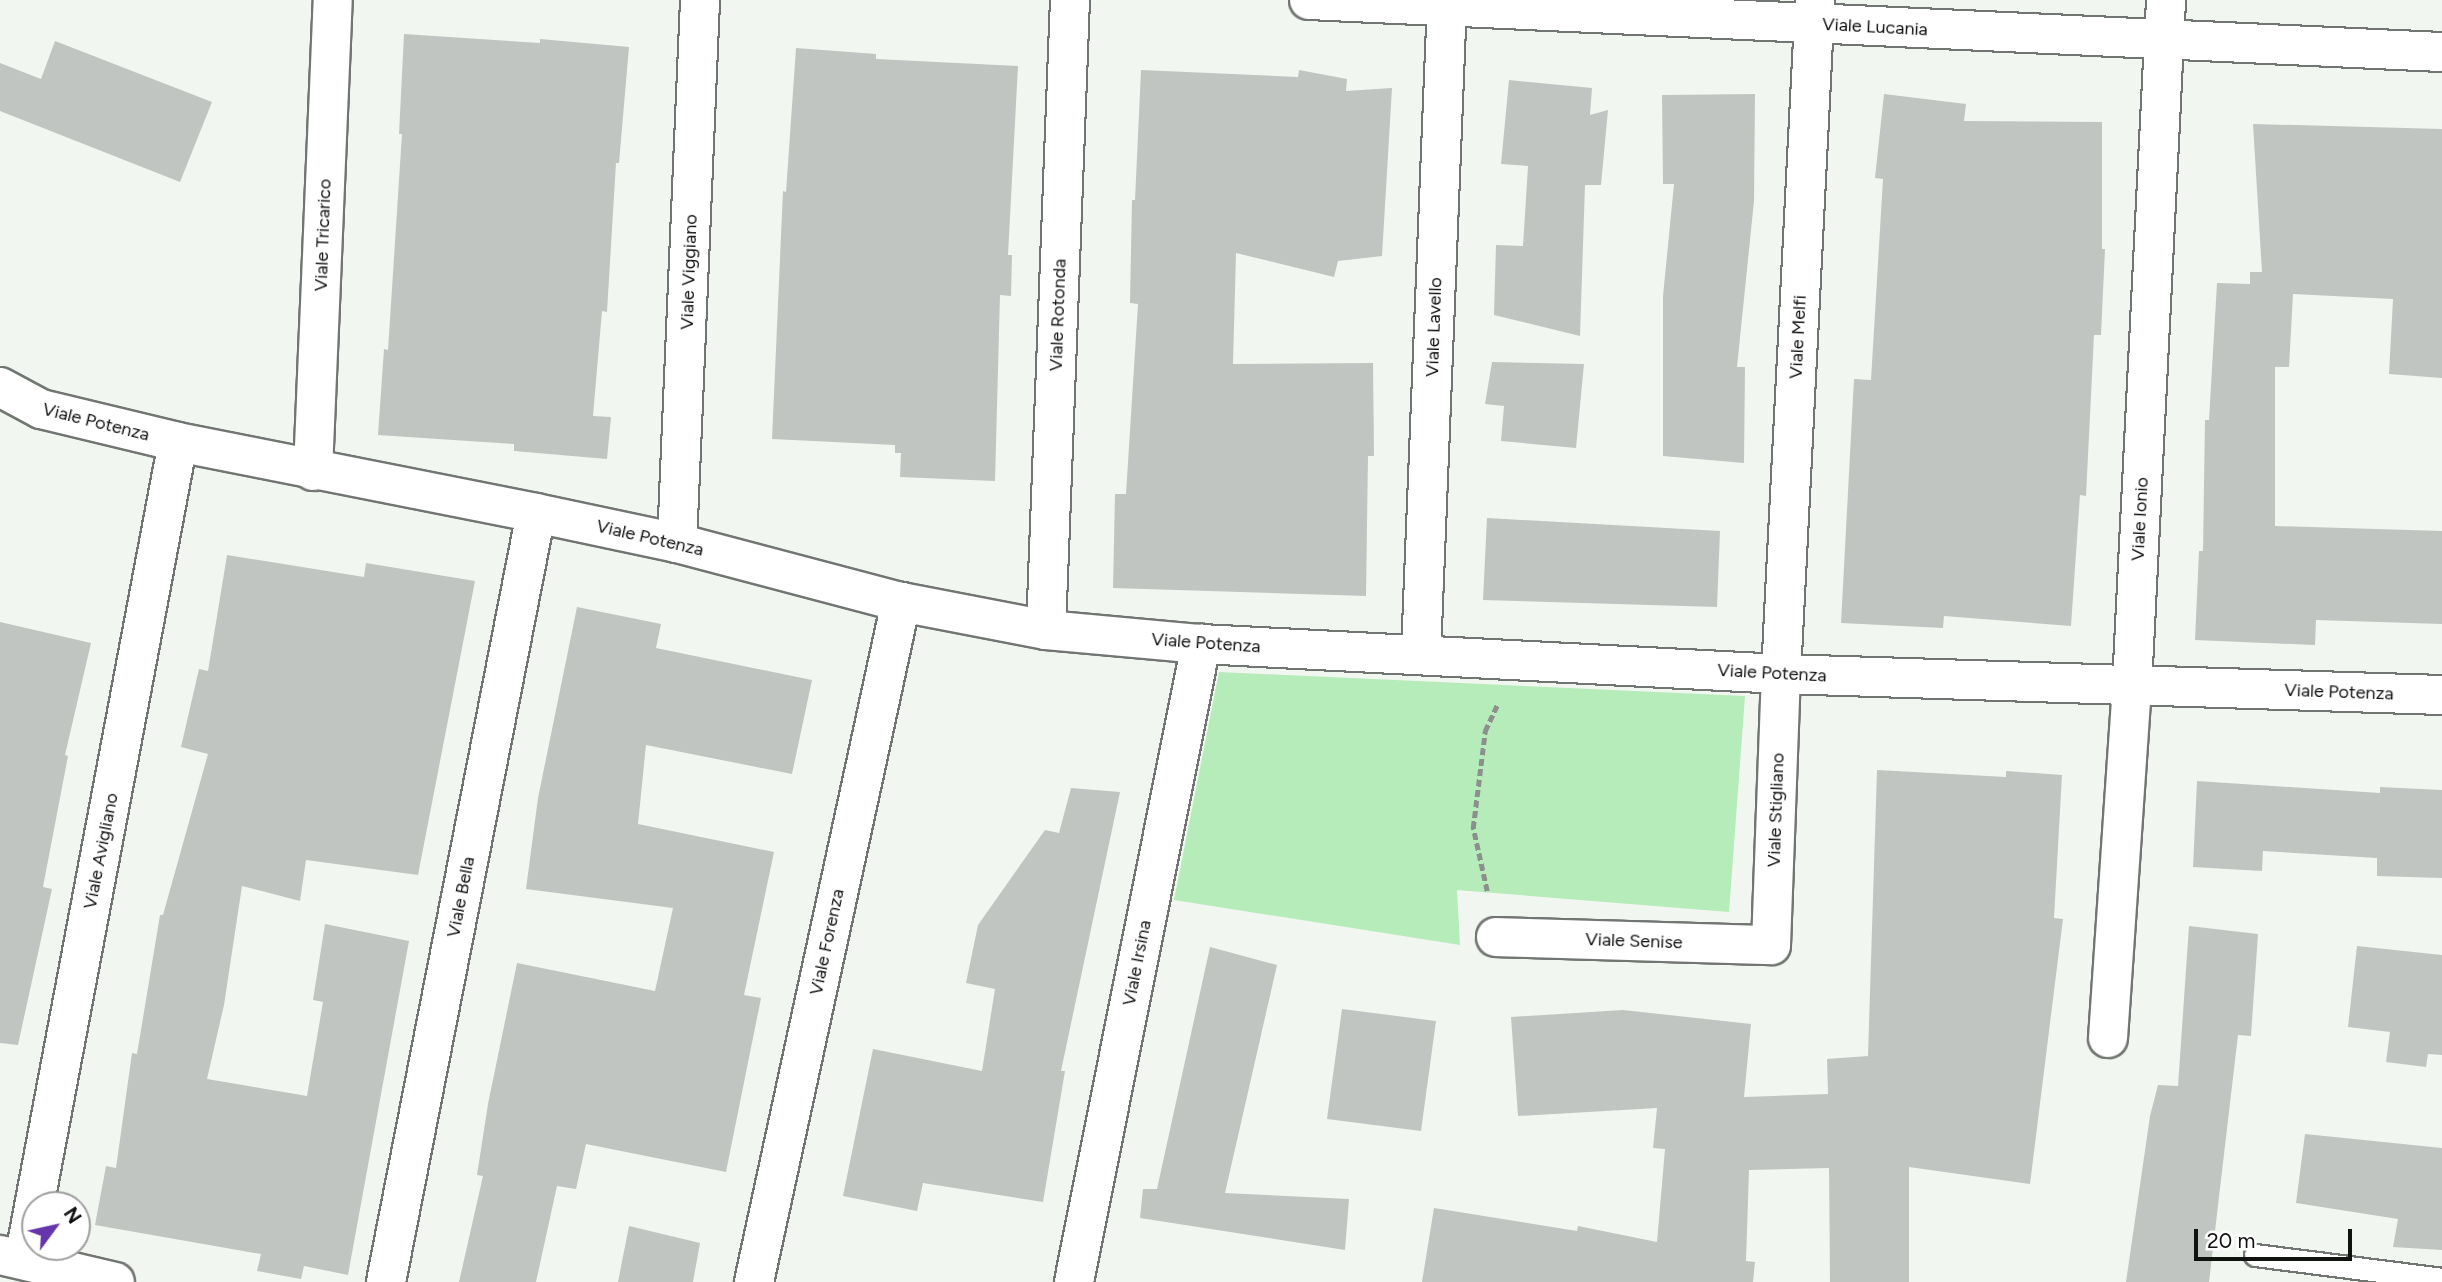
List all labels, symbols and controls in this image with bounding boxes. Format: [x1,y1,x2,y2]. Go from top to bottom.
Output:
street label: Viale Lucania [1822,13,1928,41]
street label: Viale Tricarico [310,178,336,292]
street label: Viale Viggiano [676,214,702,330]
street label: Viale Rotonda [1045,258,1071,372]
street label: Viale Lavello [1421,277,1447,377]
street label: Viale Melfi [1785,295,1811,379]
street label: Viale Potenza [40,398,152,446]
street label: Viale Ionio [2127,476,2153,562]
street label: Viale Potenza [594,515,706,561]
street label: Viale Potenza [1151,628,1261,658]
street label: Viale Potenza [1717,659,1827,687]
street label: Viale Potenza [2284,679,2394,705]
street label: Viale Stigliano [1763,752,1789,868]
street label: Viale Avigliano [79,791,123,911]
street label: Viale Bella [443,855,479,939]
street label: Viale Forenza [805,887,849,997]
street label: Viale Irsina [1118,918,1156,1008]
street label: Viale Senise [1585,929,1683,953]
north arrow [21,1191,91,1261]
text: N [59,1203,86,1228]
scale bar [2197,1216,2354,1260]
text: 20 m [2207,1228,2255,1253]

